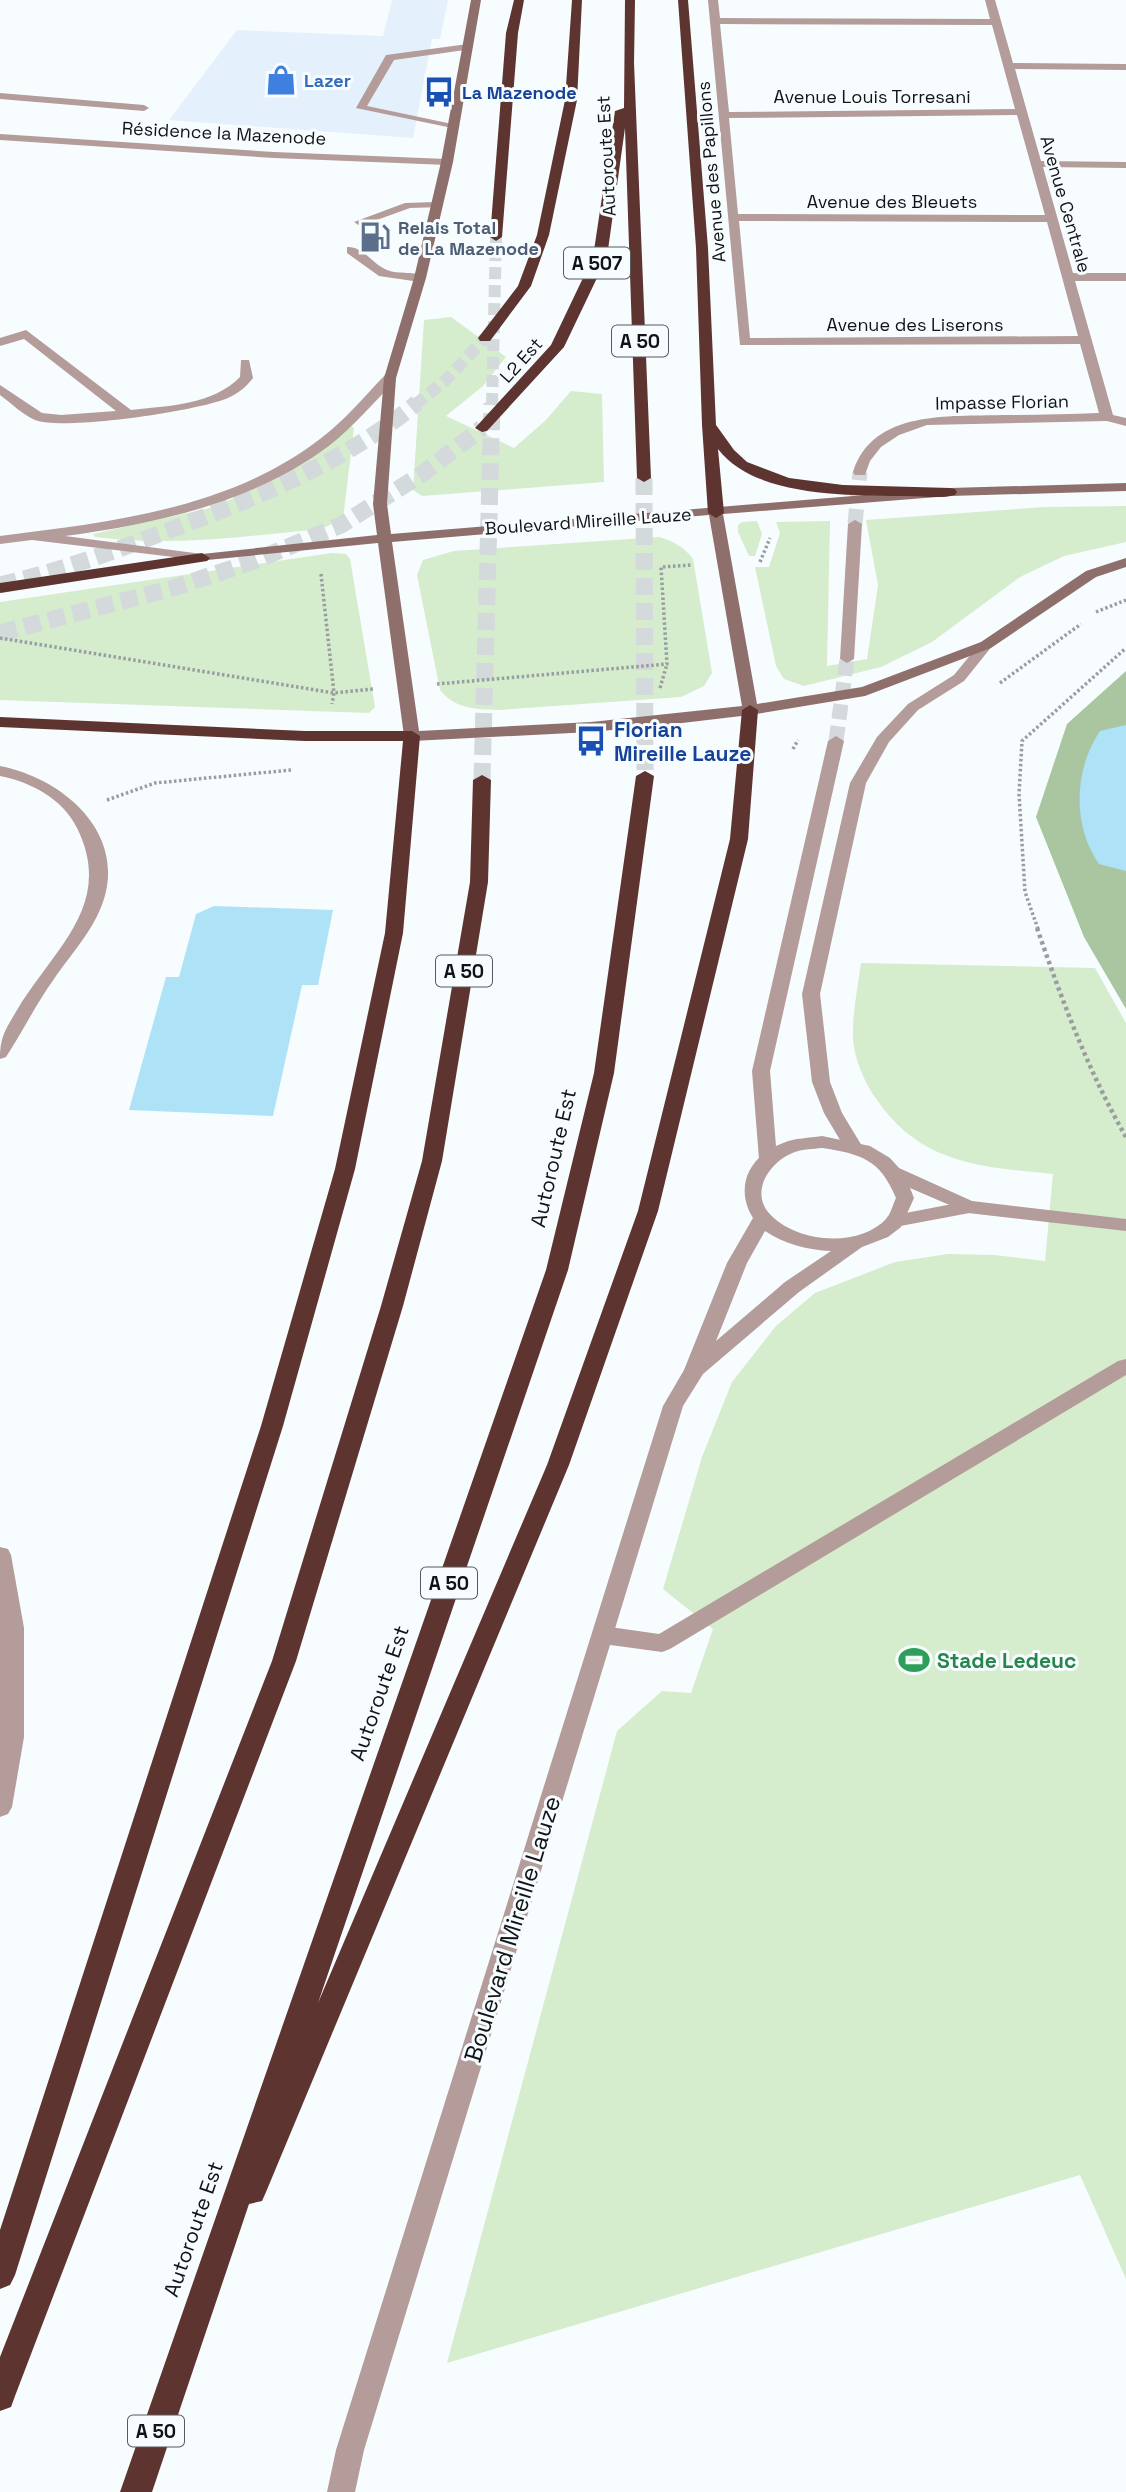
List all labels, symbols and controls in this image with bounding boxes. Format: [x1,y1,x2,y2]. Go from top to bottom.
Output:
shop icon: Lazer [264,63,298,97]
place label: Lazer [304,69,351,92]
bus stop icon: La Mazenode [422,75,456,109]
street label: Avenue des Papillons [692,80,730,264]
place label: La Mazenode [462,81,577,104]
street label: Avenue Louis Torresani [773,85,971,108]
street label: Autoroute Est [591,95,621,217]
street label: Résidence la Mazenode [121,116,327,150]
street label: Avenue Centrale [1035,133,1097,275]
street label: Avenue des Bleuets [807,190,977,213]
place label: Relais Total de La Mazenode [398,216,539,260]
fuel station icon: Relais Total de La Mazenode [358,220,392,254]
road number: A 507 [564,247,630,278]
street label: Avenue des Liserons [826,313,1004,336]
road number: A 50 [612,326,668,356]
street label: L2 Est [495,333,547,387]
street label: Impasse Florian [935,389,1069,415]
street label: Boulevard Mireille Lauze [484,502,692,540]
place label: Florian Mireille Lauze [614,716,751,767]
bus stop icon: Florian Mireille Lauze [574,724,608,758]
road number: A 50 [436,956,492,987]
street label: Autoroute Est [524,1086,582,1230]
road number: A 50 [421,1568,477,1598]
street label: Autoroute Est [343,1622,415,1764]
sports icon: Stade Ledeuc [897,1643,931,1677]
place label: Stade Ledeuc [937,1647,1076,1674]
street label: Boulevard Mireille Lauze [457,1792,567,2066]
street label: Autoroute Est [157,2158,229,2300]
road number: A 50 [128,2416,184,2446]

